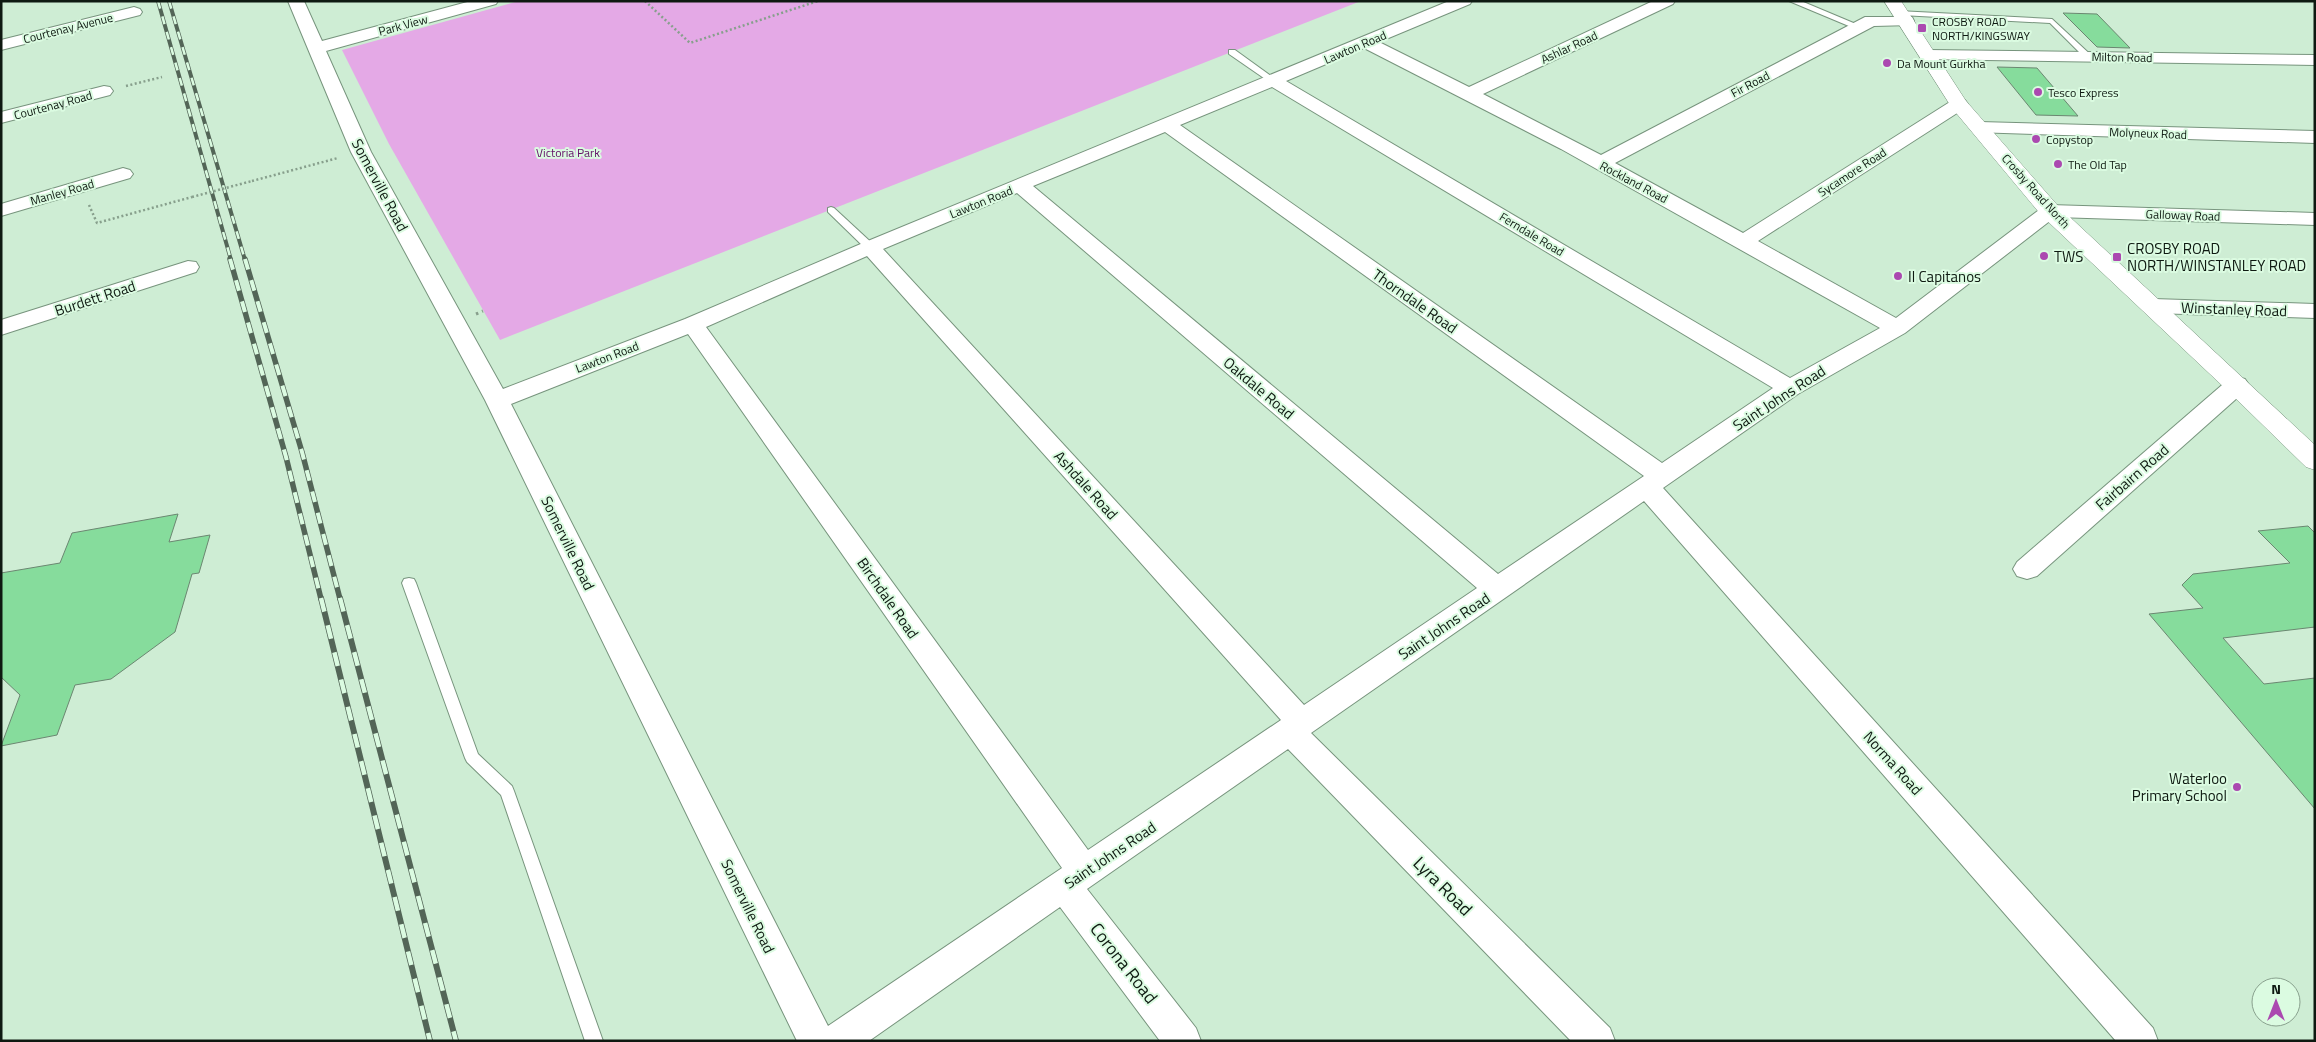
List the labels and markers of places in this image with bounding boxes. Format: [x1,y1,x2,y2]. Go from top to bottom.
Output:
place label: CROSBY ROAD NORTH/KINGSWAY [1932,12,2030,45]
marker: CROSBY ROAD NORTH/KINGSWAY [1916,22,1928,34]
place label: Da Mount Gurkha [1897,54,1986,73]
marker: Da Mount Gurkha [1881,57,1893,69]
place label: Tesco Express [2048,83,2119,102]
marker: Tesco Express [2032,86,2044,98]
place label: Copystop [2046,130,2093,149]
marker: Copystop [2030,133,2042,145]
place label: The Old Tap [2068,155,2127,174]
marker: The Old Tap [2052,158,2064,170]
place label: CROSBY ROAD NORTH/WINSTANLEY ROAD [2127,237,2306,277]
place label: TWS [2054,245,2083,268]
marker: TWS [2038,250,2050,262]
marker: CROSBY ROAD NORTH/WINSTANLEY ROAD [2111,251,2123,263]
place label: Il Capitanos [1908,265,1981,288]
marker: Il Capitanos [1892,270,1904,282]
place label: Waterloo Primary School [2132,767,2227,807]
marker: Waterloo Primary School [2231,781,2243,793]

